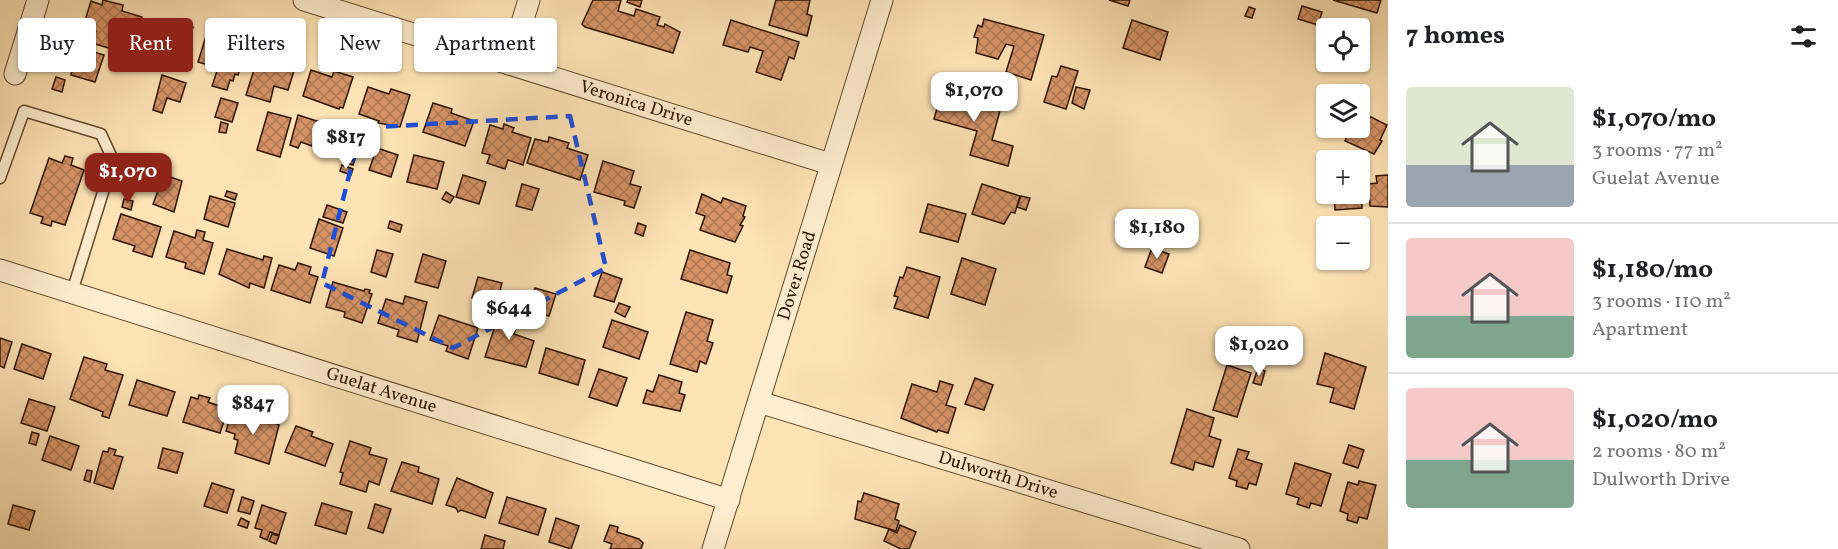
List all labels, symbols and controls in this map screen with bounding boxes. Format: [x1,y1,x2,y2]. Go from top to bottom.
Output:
chip: Buy [18,18,96,72]
chip: Rent [108,18,193,72]
chip: Filters [205,18,306,72]
chip: New [318,18,402,72]
chip: Apartment [414,18,557,72]
map controls [1316,18,1370,270]
button: locate [1316,18,1370,72]
text: 7 homes [1406,18,1505,54]
icon: filters [1787,20,1820,53]
pin: $1,070 [925,72,1023,123]
street label: Veronica Drive [577,74,696,133]
text: $1,070 [945,77,1003,105]
button: layers [1316,84,1370,138]
text: $1,070/mo [1592,101,1716,137]
icon: home [1454,111,1526,183]
pin: $817 [310,119,382,170]
text: $817 [326,124,366,152]
text: 3 rooms · 77 m² [1592,137,1723,165]
button: + [1316,150,1370,204]
pin: $1,070 [79,153,177,204]
text: $1,070 [99,158,157,186]
text: Guelat Avenue [1592,165,1719,193]
pin: $1,180 [1108,209,1206,260]
text: $1,180 [1129,214,1185,242]
button: − [1316,216,1370,270]
street label: Dover Road [772,228,823,323]
text: $1,180/mo [1592,252,1713,288]
icon: home [1454,262,1526,334]
text: 3 rooms · 110 m² [1592,288,1731,316]
pin: $644 [473,290,545,341]
text: $644 [486,295,532,323]
text: Apartment [1592,316,1688,344]
pin: $1,020 [1210,326,1308,377]
text: $1,020 [1229,331,1289,359]
street label: Guelat Avenue [323,361,440,420]
pin: $847 [217,385,289,436]
text: $847 [231,390,275,418]
text: $1,020/mo [1592,402,1718,438]
icon: home [1454,412,1526,484]
text: 2 rooms · 80 m² [1592,438,1726,466]
street label: Dulworth Drive [935,445,1061,505]
text: Dulworth Drive [1592,466,1730,494]

